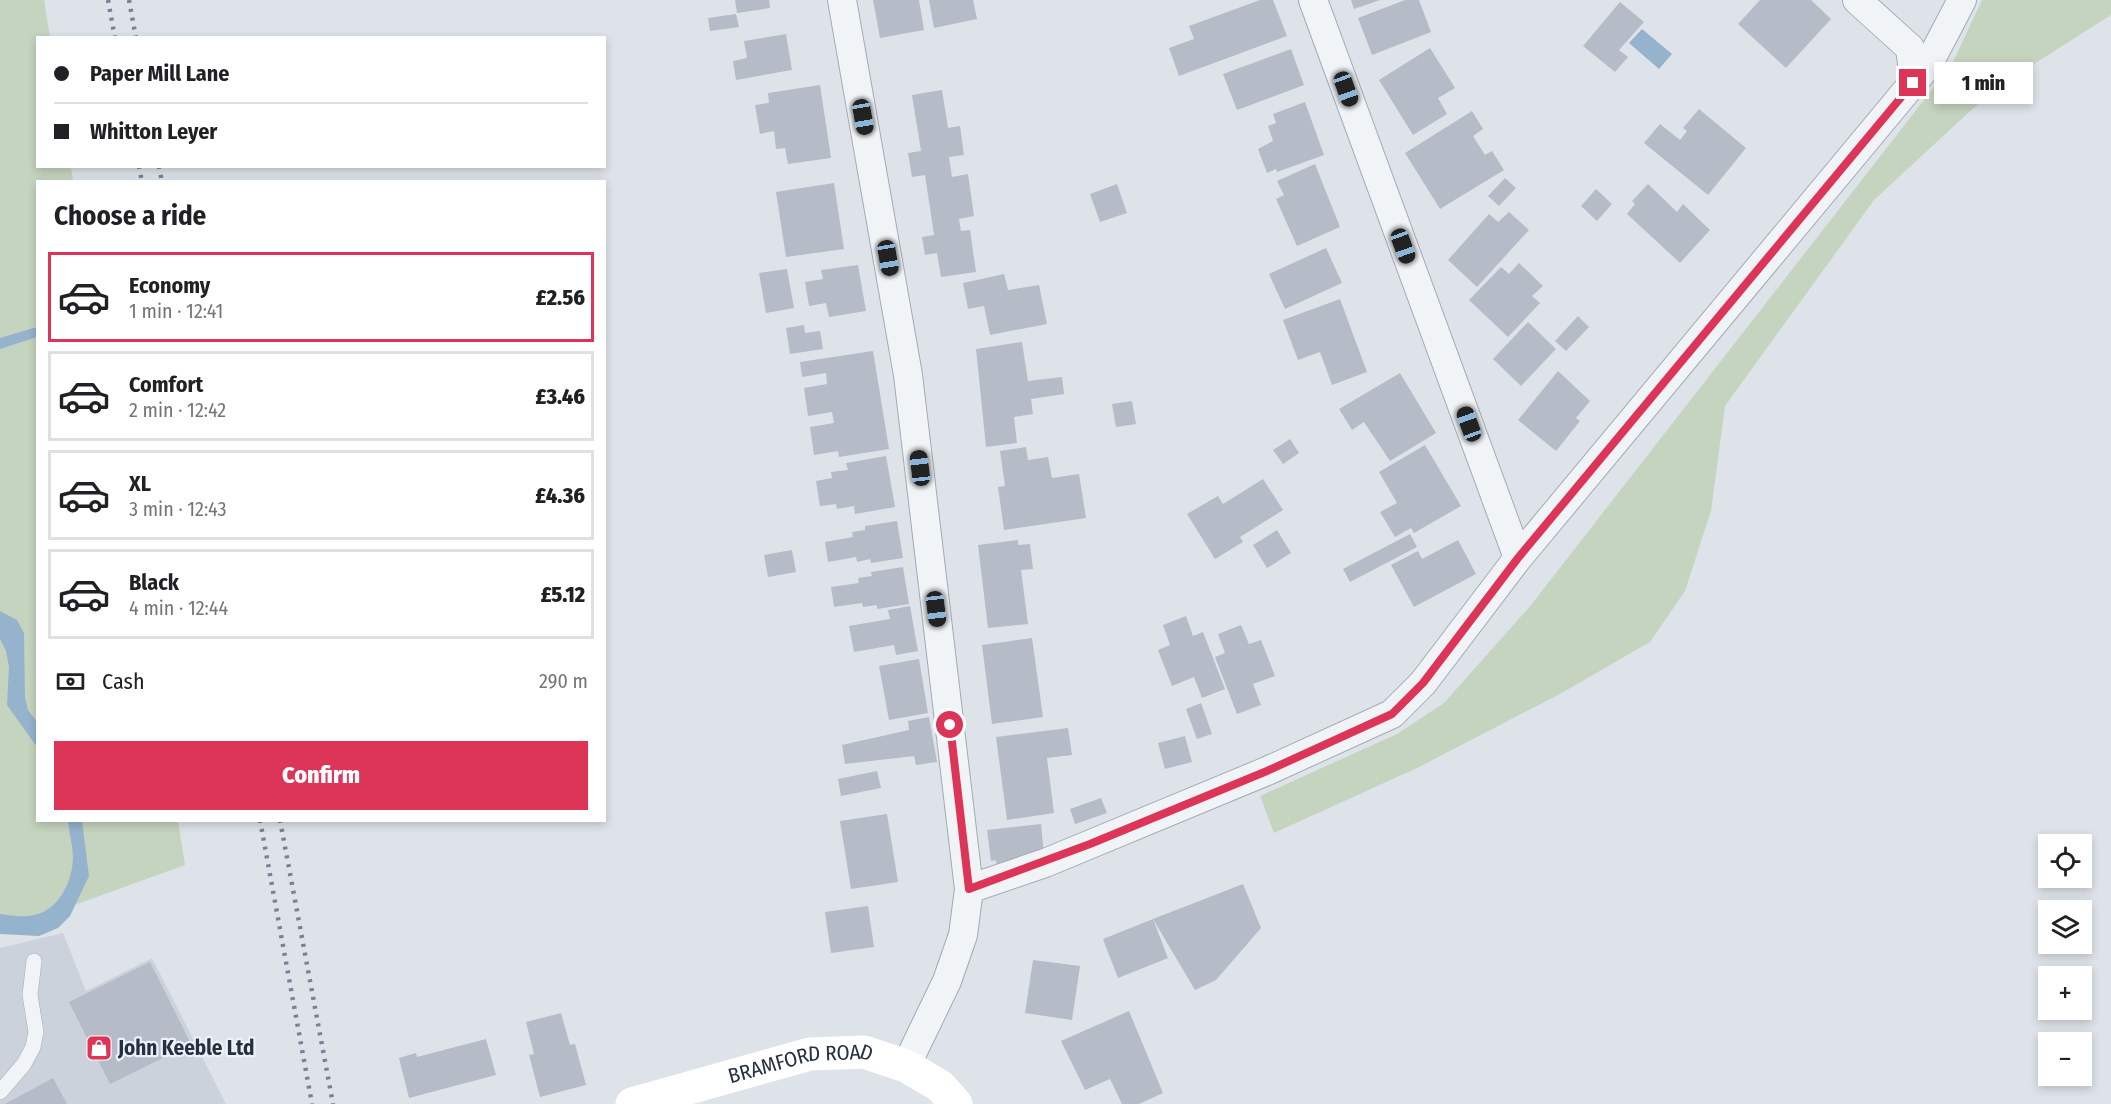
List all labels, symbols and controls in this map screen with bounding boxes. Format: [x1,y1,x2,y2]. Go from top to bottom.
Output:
text: Paper Mill Lane [90,60,229,87]
callout: 1 min [1934,62,2033,104]
car [1331,69,1361,109]
route end [1899,69,1926,96]
text: 1 min [1962,71,2005,95]
car [851,98,875,136]
text: Whitton Leyer [90,118,217,145]
text: Choose a ride [54,200,206,232]
car [1388,226,1418,266]
car [876,239,900,277]
icon: car [57,270,111,324]
text: Economy [129,272,210,299]
text: £2.56 [536,284,585,311]
text: 1 min · 12:41 [129,299,223,323]
icon: car [57,369,111,423]
text: Comfort [129,371,203,398]
text: £3.46 [536,383,585,410]
text: 2 min · 12:42 [129,398,226,422]
car [1454,404,1484,444]
car [909,449,931,487]
icon: car [57,468,111,522]
text: XL [129,470,151,497]
text: £4.36 [535,482,585,509]
text: 3 min · 12:43 [129,497,227,521]
icon: car [57,567,111,621]
text: Black [129,569,179,596]
text: £5.12 [541,581,585,608]
car [925,590,947,628]
text: 4 min · 12:44 [129,596,228,620]
icon: cash [54,665,87,698]
text: Cash [102,668,145,695]
text: 290 m [539,669,588,693]
route start [936,711,963,738]
button: Confirm [54,741,588,810]
map controls [2038,834,2092,1086]
button: locate [2038,834,2092,888]
button: layers [2038,900,2092,954]
button: + [2038,966,2092,1020]
button: − [2038,1032,2092,1086]
shop icon: John Keeble Ltd [84,1033,114,1063]
place label: John Keeble Ltd [117,1035,254,1061]
street label: BRAMFORD ROAD [725,1039,876,1089]

